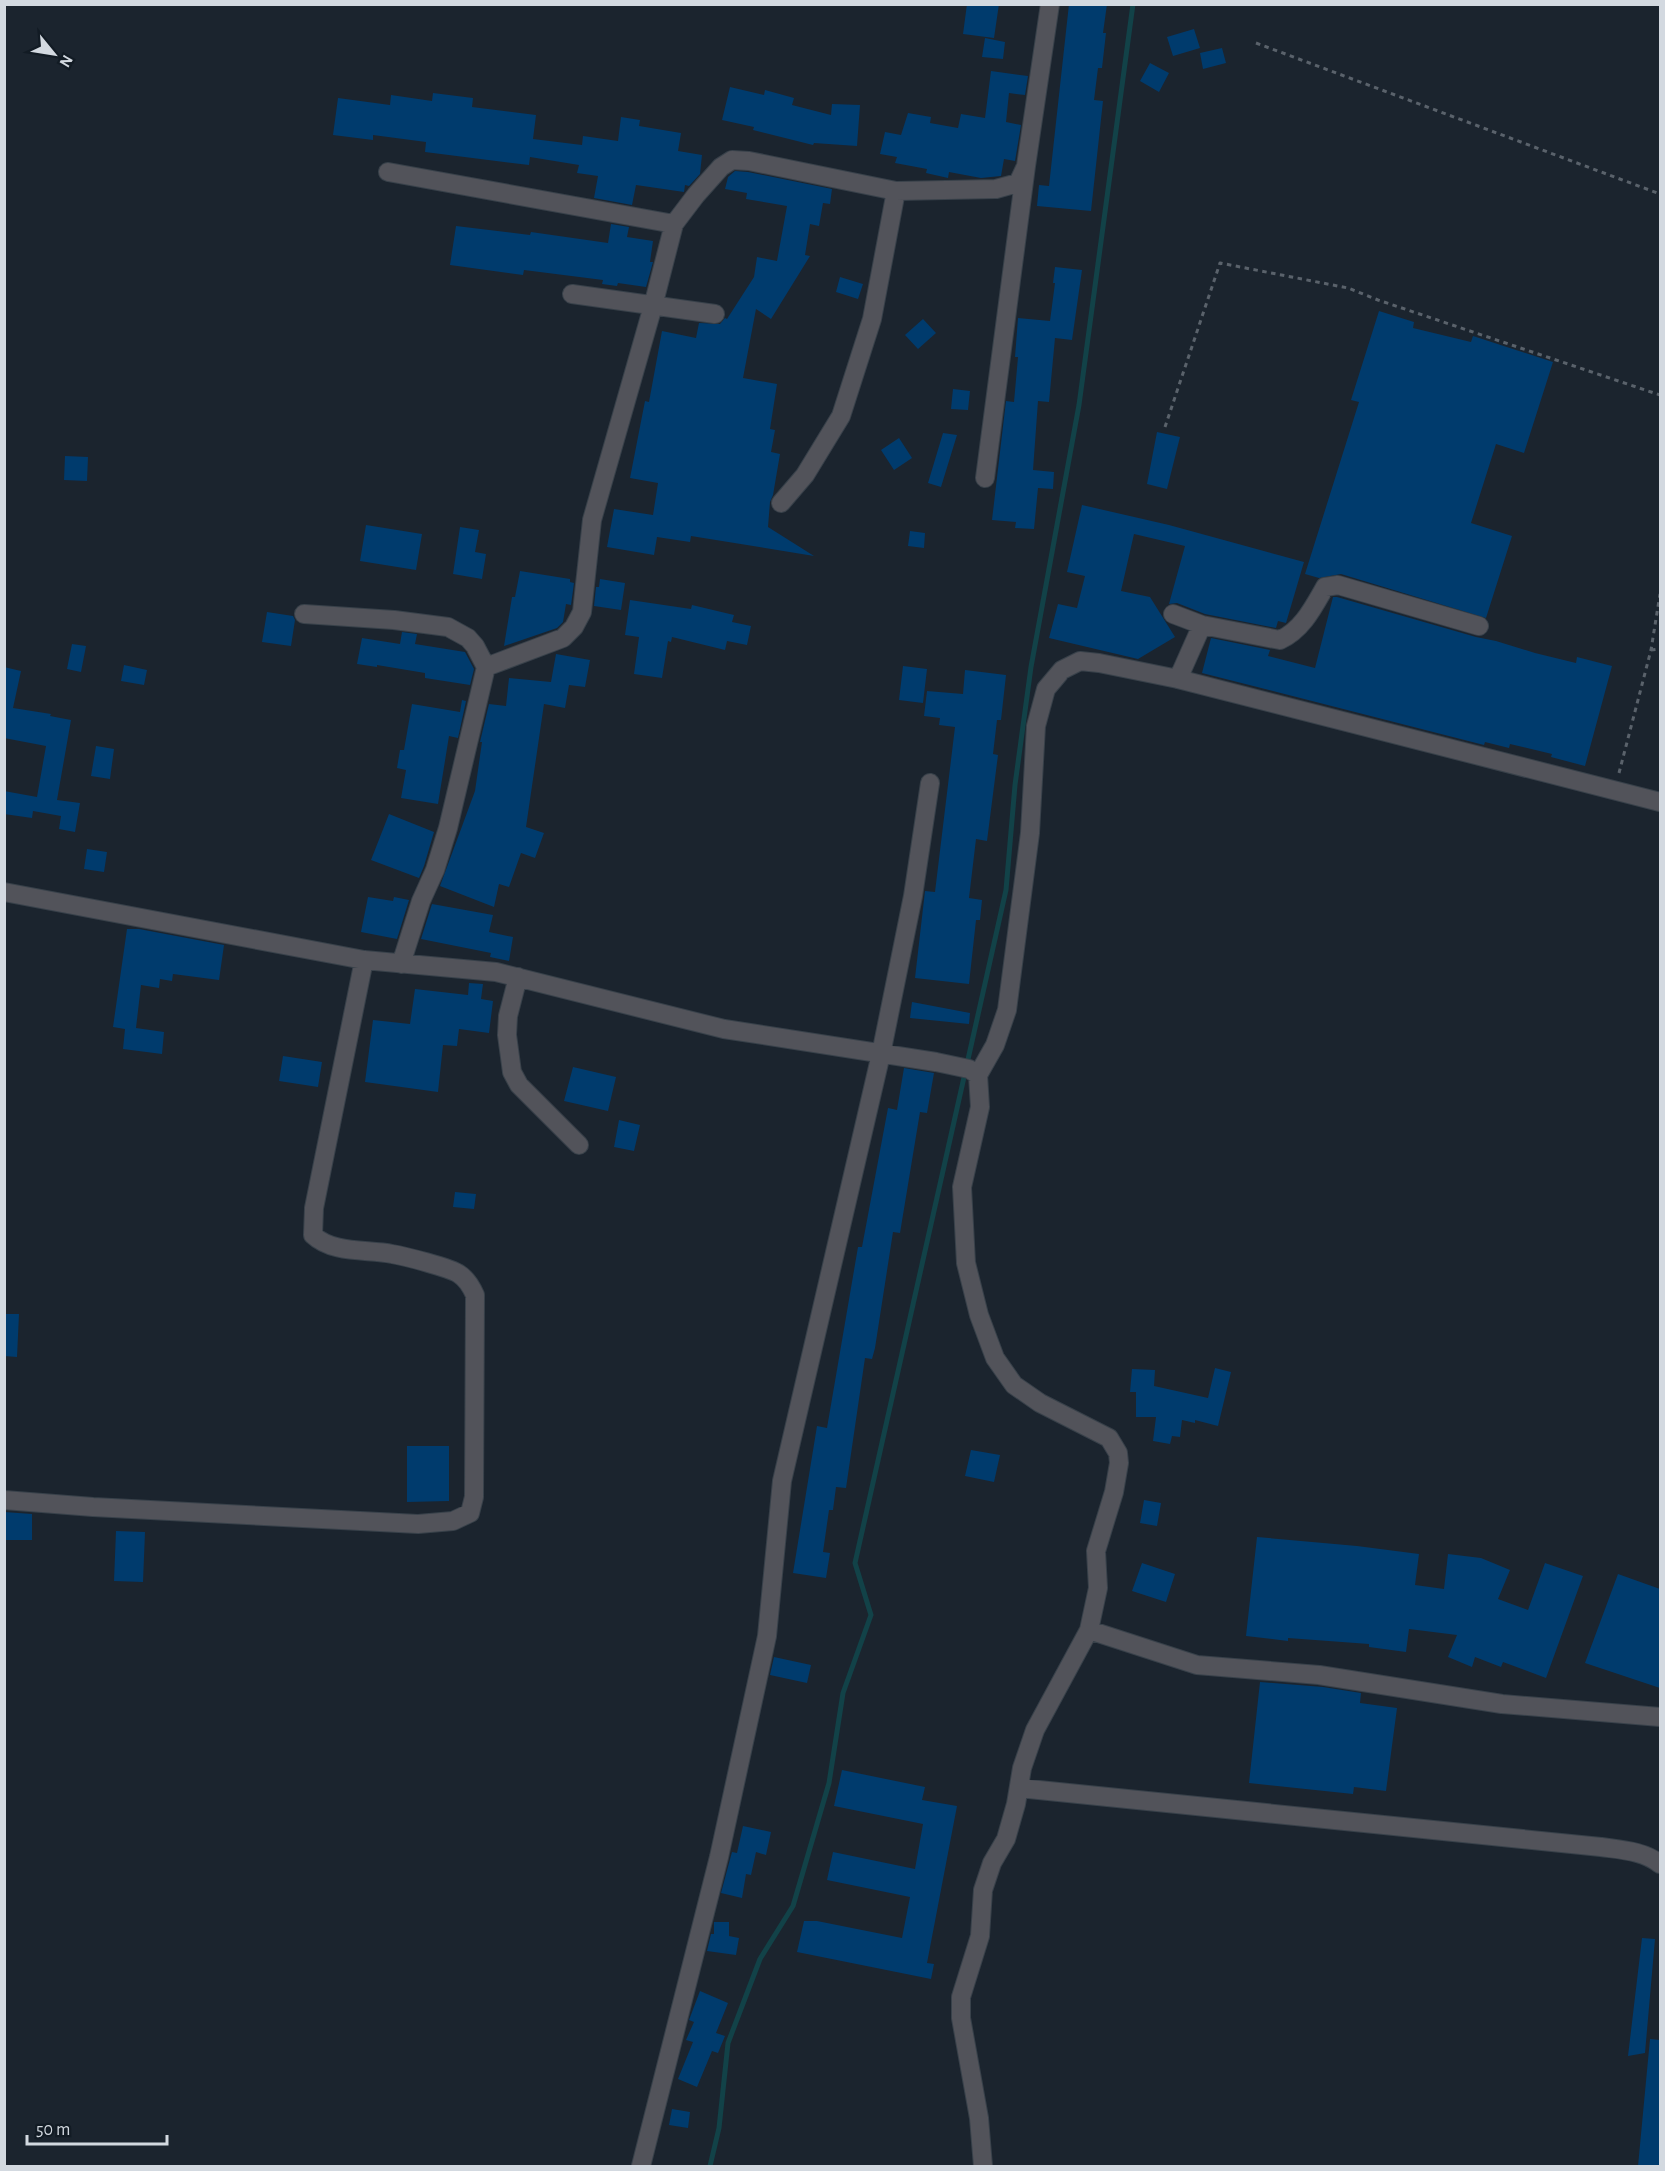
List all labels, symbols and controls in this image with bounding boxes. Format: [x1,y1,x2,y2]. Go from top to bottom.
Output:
north arrow [24,24,84,84]
text: N [56,52,76,70]
scale bar [27,2108,166,2146]
text: 50 m [36,2121,70,2139]

